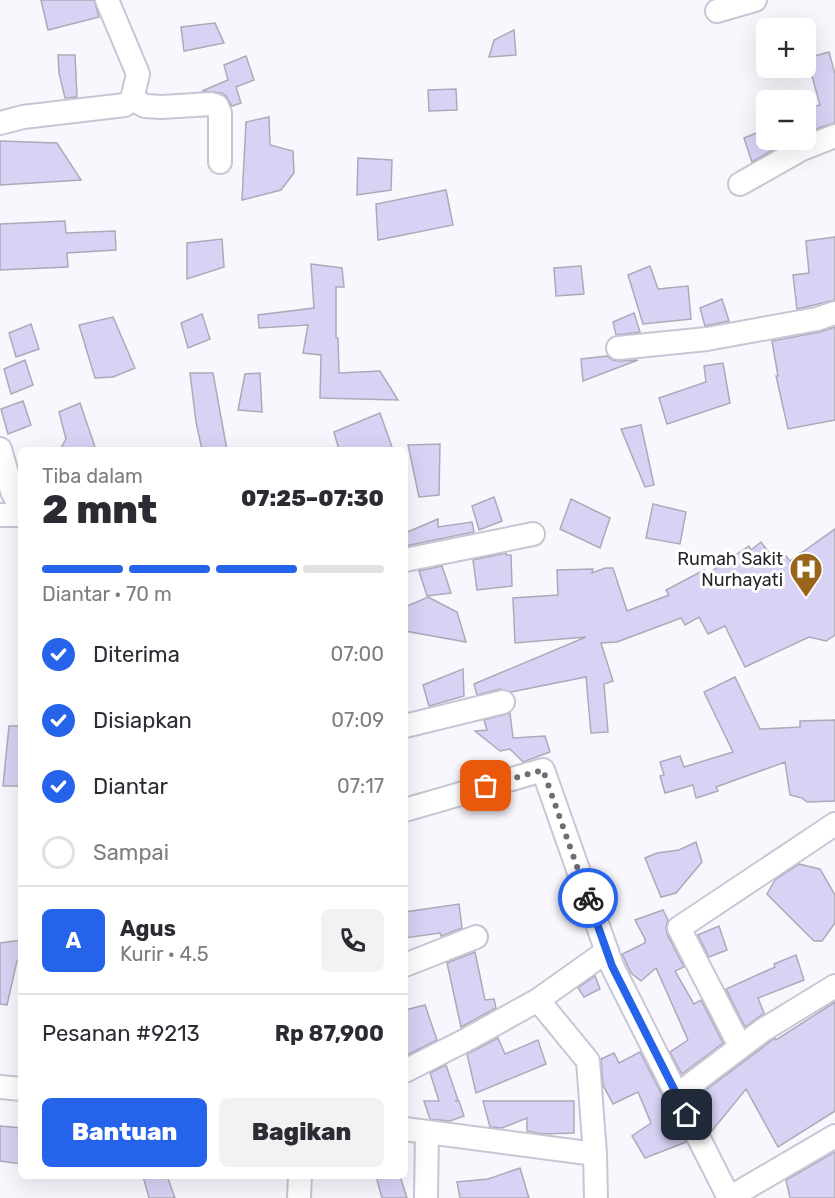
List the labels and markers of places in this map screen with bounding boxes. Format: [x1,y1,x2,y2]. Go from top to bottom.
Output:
place label: Rumah Sakit Nurhayati [677,548,783,591]
hospital icon: Rumah Sakit Nurhayati [788,551,824,598]
pin [460,760,511,811]
pin [661,1089,712,1140]

